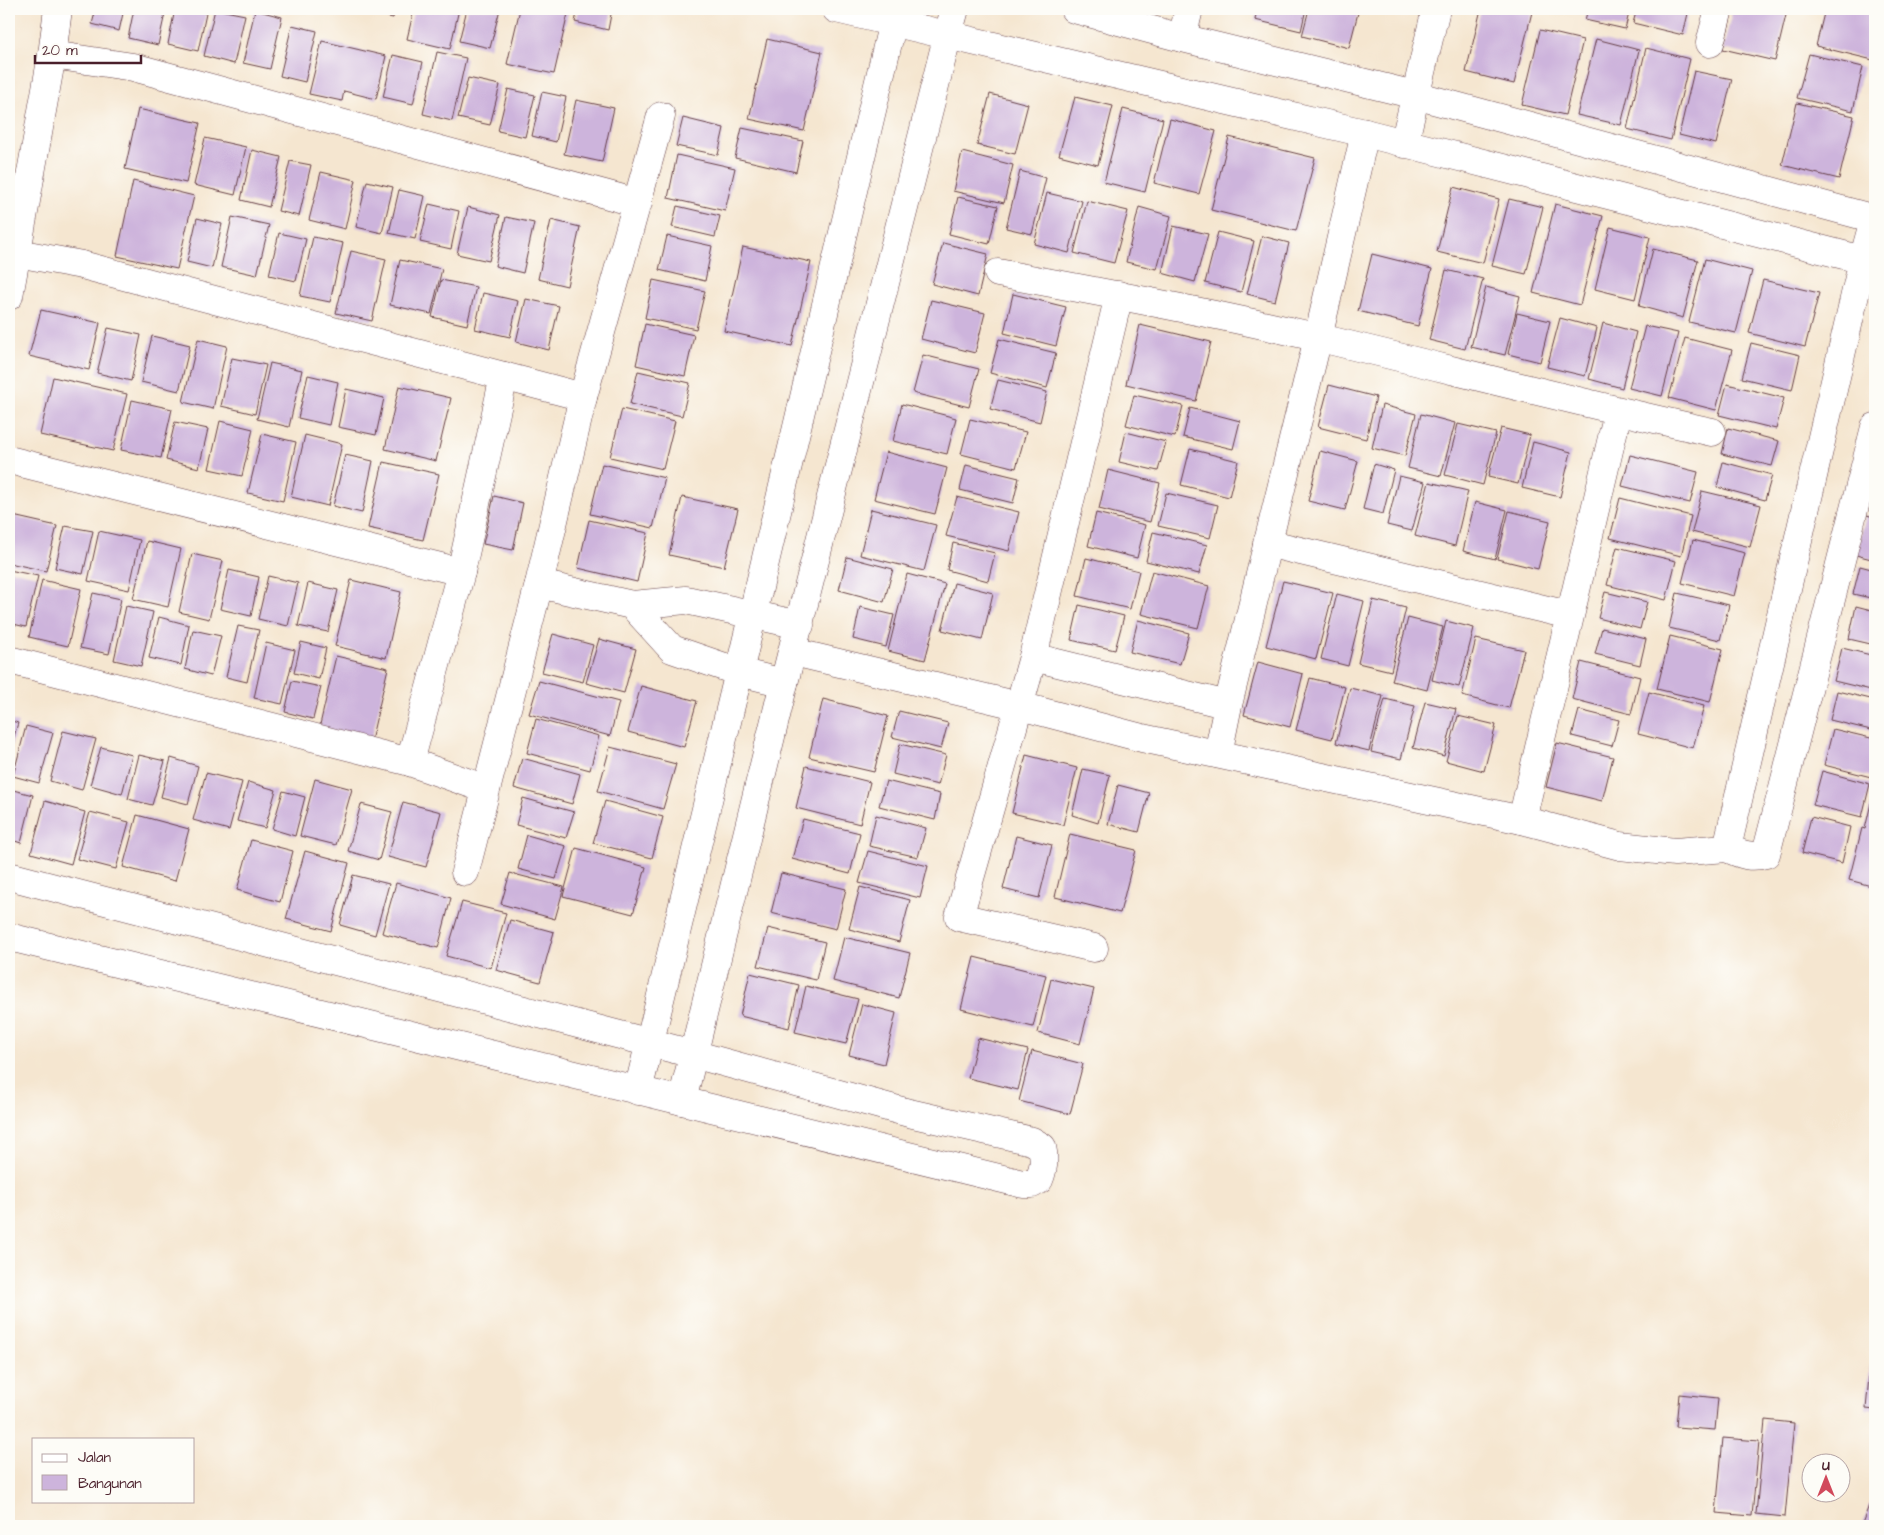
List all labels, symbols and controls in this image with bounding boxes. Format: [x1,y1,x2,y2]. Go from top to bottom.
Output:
scale bar [35,32,141,64]
text: 20 m [42,40,78,61]
legend [32,1438,195,1502]
text: Jalan [78,1447,112,1468]
north arrow [1802,1452,1852,1502]
text: U [1822,1456,1830,1476]
text: Bangunan [78,1473,142,1495]

